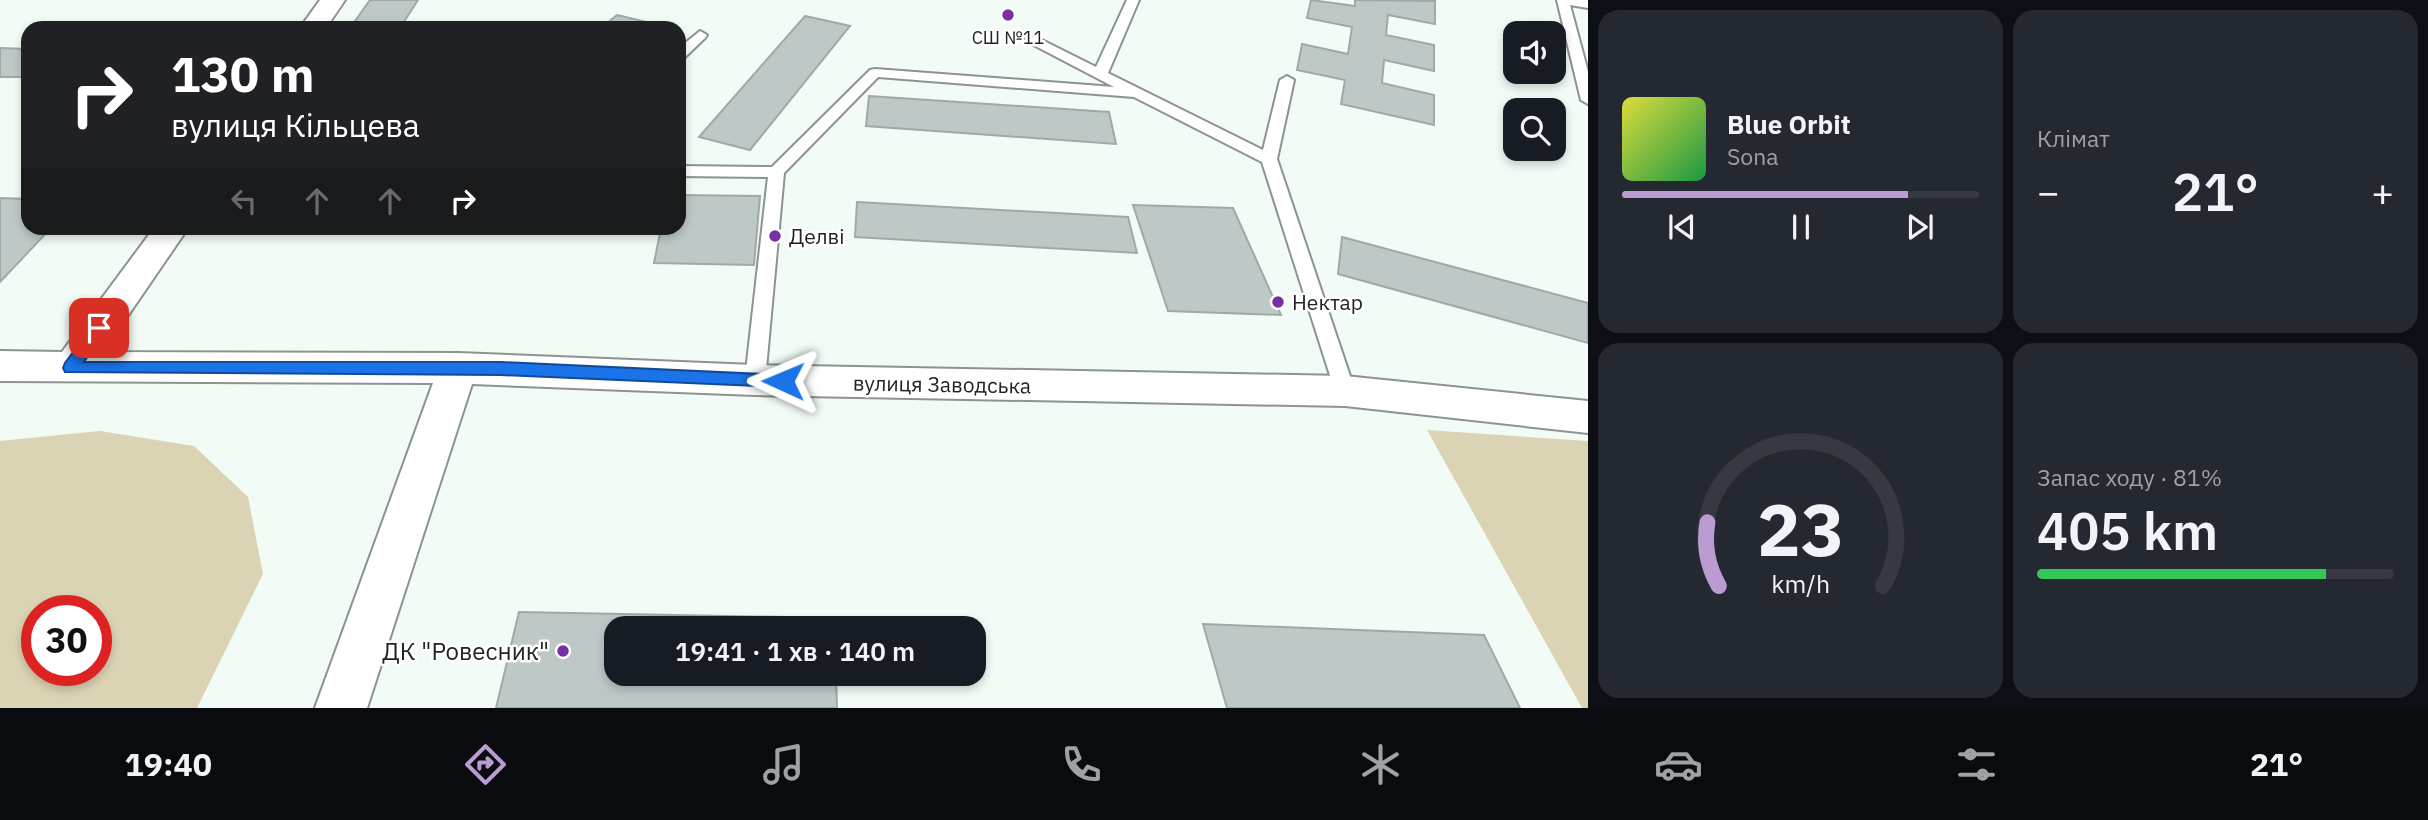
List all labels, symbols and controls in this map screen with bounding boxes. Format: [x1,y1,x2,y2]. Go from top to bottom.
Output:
marker: СШ №11 [1000,7,1016,23]
map controls [1503,21,1566,161]
button: sound [1503,21,1566,84]
place label: СШ №11 [972,26,1044,49]
text: 130 m [171,42,315,105]
icon: right [56,49,147,140]
button: search [1503,98,1566,161]
text: вулиця Кільцева [171,104,420,146]
text: Blue Orbit [1727,107,1851,141]
text: Клімат [2037,123,2110,153]
text: Sona [1727,141,1779,171]
text: 21° [2172,158,2259,225]
text: − [2037,167,2060,216]
text: + [2371,167,2394,216]
icon: left [225,182,263,220]
icon: ahead [298,182,336,220]
icon: ahead [371,182,409,220]
icon: right [444,182,482,220]
icon: previous [1663,208,1701,246]
icon: pause [1782,208,1820,246]
icon: next [1901,208,1939,246]
place label: Делвi [789,222,845,250]
marker: Делвi [767,228,783,244]
place label: Нектар [1292,288,1363,316]
marker: Нектар [1270,294,1286,310]
pin [69,298,129,358]
icon: arrive [80,309,118,347]
position arrow [746,344,820,418]
street label: вулиця Заводська [853,368,1031,400]
text: Запас ходу · 81% [2037,462,2222,492]
text: 23 [1757,482,1844,577]
text: 405 km [2037,497,2218,564]
text: km/h [1771,567,1830,600]
speed limit sign: 30 [21,595,112,686]
text: 19:41 · 1 хв · 140 m [675,634,915,668]
place label: ДК "Ровесник" [382,635,549,667]
marker: ДК "Ровесник" [555,643,571,659]
icon: directions [461,740,510,789]
icon: music [759,740,808,789]
icon: phone [1057,740,1106,789]
icon: climate [1356,740,1405,789]
icon: car [1654,740,1703,789]
icon: filters [1952,740,2001,789]
text: 19:40 [125,743,212,785]
text: 21° [2250,743,2303,785]

